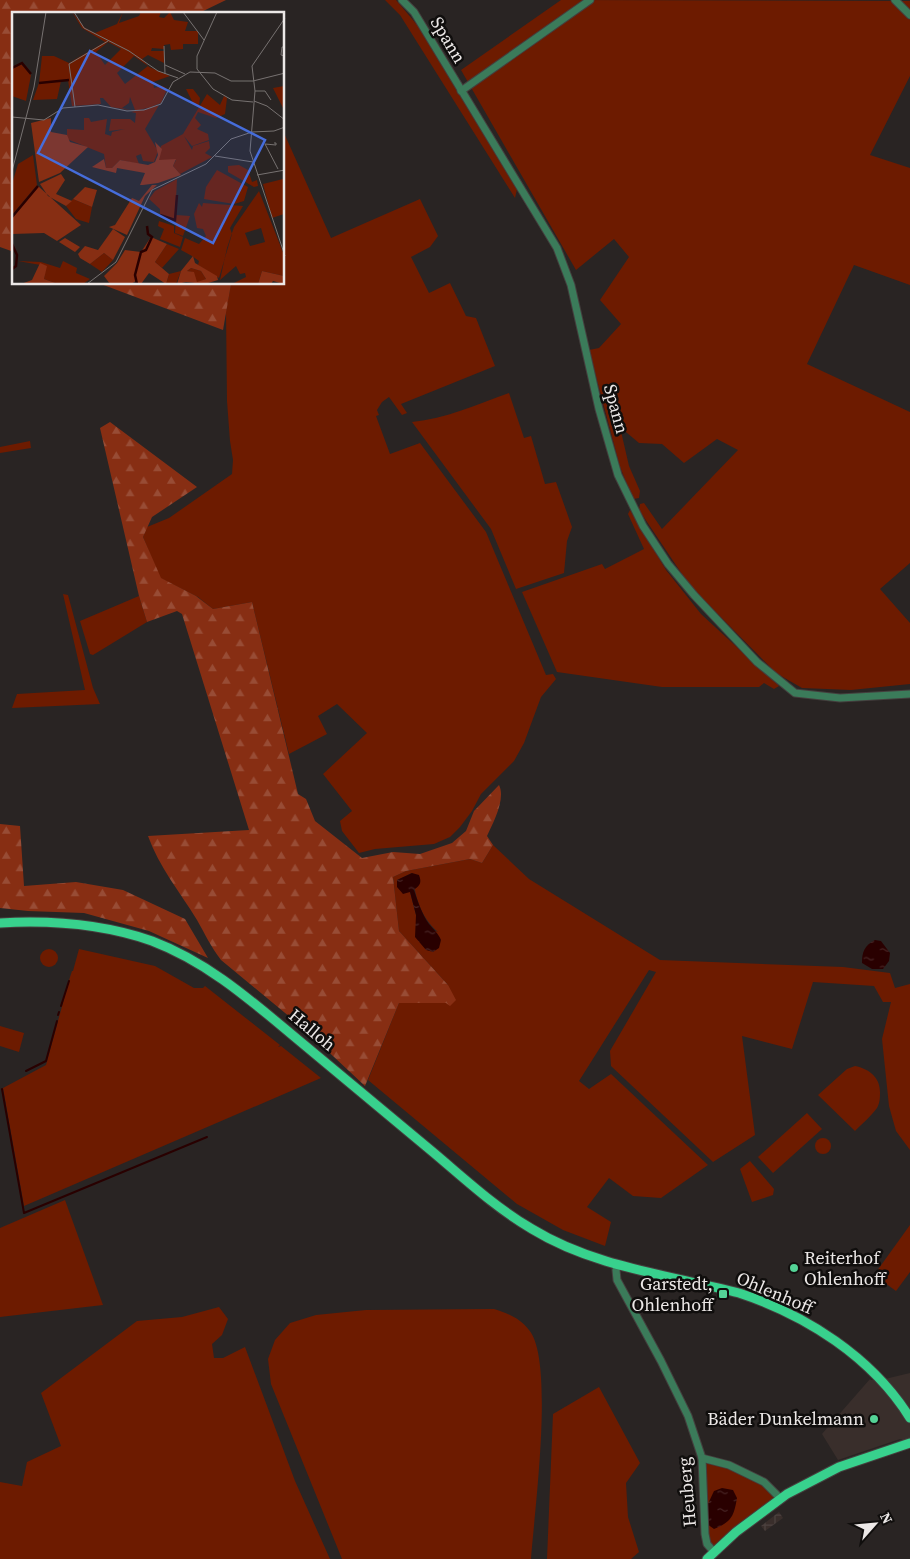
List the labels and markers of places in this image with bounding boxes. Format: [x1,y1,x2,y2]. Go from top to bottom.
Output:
place label: Reiterhof Ohlenhoff [804,1245,888,1291]
marker: Reiterhof Ohlenhoff [788,1262,800,1274]
place label: Garstedt, Ohlenhoff [631,1271,715,1317]
marker: Garstedt, Ohlenhoff [717,1288,729,1300]
place label: Bäder Dunkelmann [707,1406,864,1431]
marker: Bäder Dunkelmann [868,1413,880,1425]

